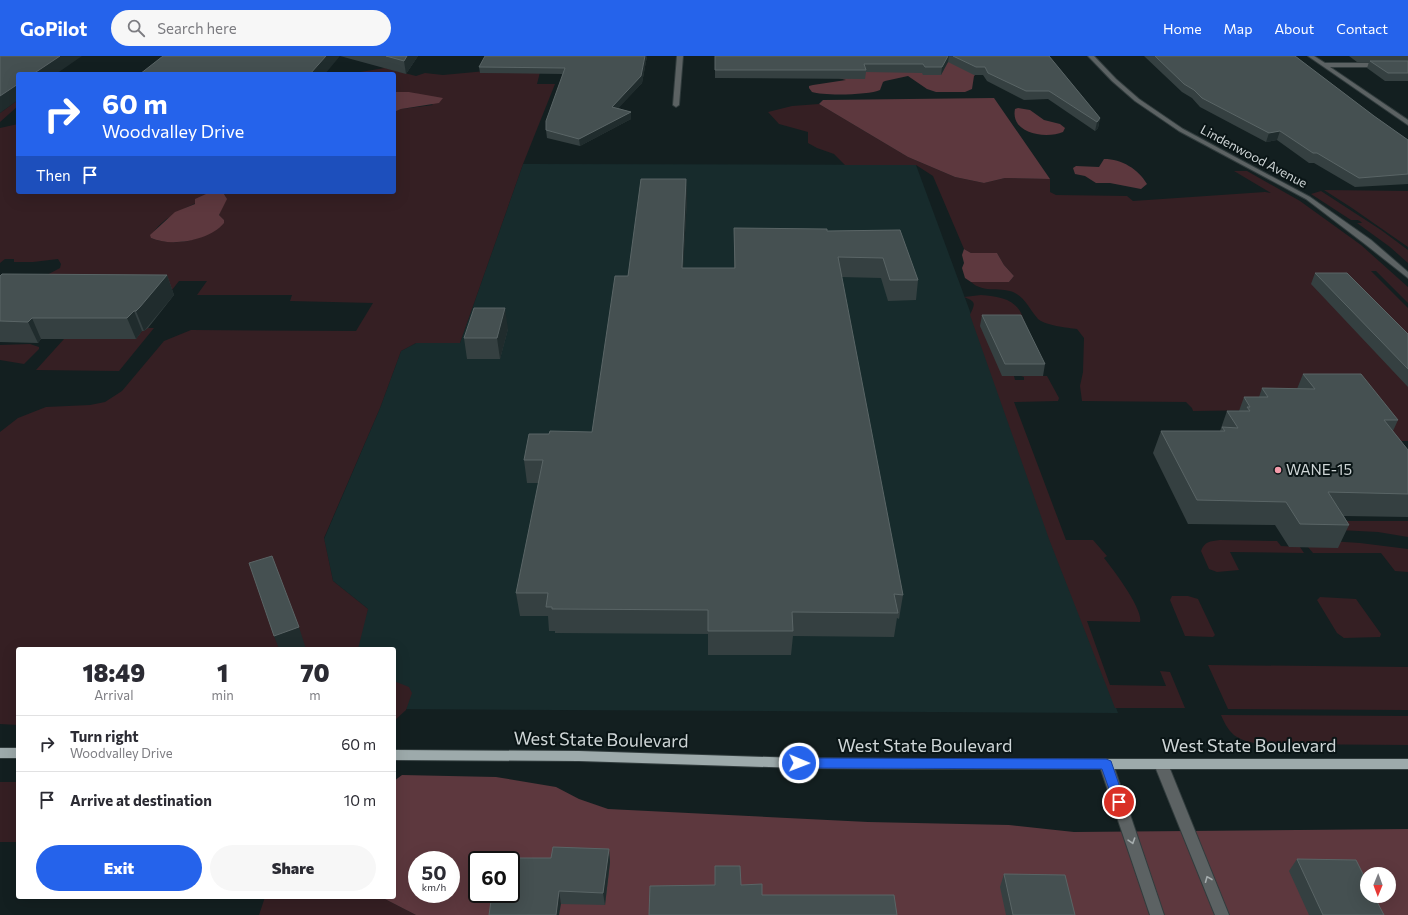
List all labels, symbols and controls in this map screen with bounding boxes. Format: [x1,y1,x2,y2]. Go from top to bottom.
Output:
search box [111,10,391,46]
text: GoPilot [20,17,87,40]
icon: search [125,17,147,39]
text: Search here [157,19,237,37]
text: Home [1163,20,1202,37]
text: Map [1224,20,1252,37]
text: About [1274,20,1314,37]
text: Contact [1336,20,1388,37]
text: 60 m [102,86,168,120]
icon: right [36,88,88,140]
text: Woodvalley Drive [102,120,244,142]
street label: Lindenwood Avenue [1198,121,1310,191]
icon: arrive [79,164,101,186]
text: Then [36,166,71,184]
place label: WANE-15 [1286,460,1352,478]
marker: WANE-15 [1273,465,1283,475]
text: 18:49 [82,658,145,687]
text: 1 [217,658,228,687]
text: 70 [300,658,330,687]
text: Arrival [94,687,133,703]
text: min [212,687,234,703]
text: m [309,687,321,703]
street label: West State Boulevard [513,726,689,752]
text: Turn right [70,727,139,745]
icon: right [36,733,58,755]
street label: West State Boulevard [838,734,1012,756]
street label: West State Boulevard [1162,734,1336,756]
text: 60 m [341,735,376,753]
position arrow [778,742,820,784]
text: Woodvalley Drive [70,745,173,761]
pin [1102,785,1136,819]
icon: arrive [36,789,58,811]
text: Arrive at destination [70,791,212,809]
text: 10 m [344,791,376,809]
icon: arrive [1108,791,1130,813]
one-way arrow [1127,837,1136,844]
button: Exit [36,845,202,891]
button: Share [210,845,376,891]
speed limit sign: 60 [468,851,520,903]
text: 50 [422,860,446,884]
north arrow [1360,867,1396,903]
map controls [1360,867,1396,903]
one-way arrow [1204,875,1212,882]
text: km/h [422,881,446,893]

